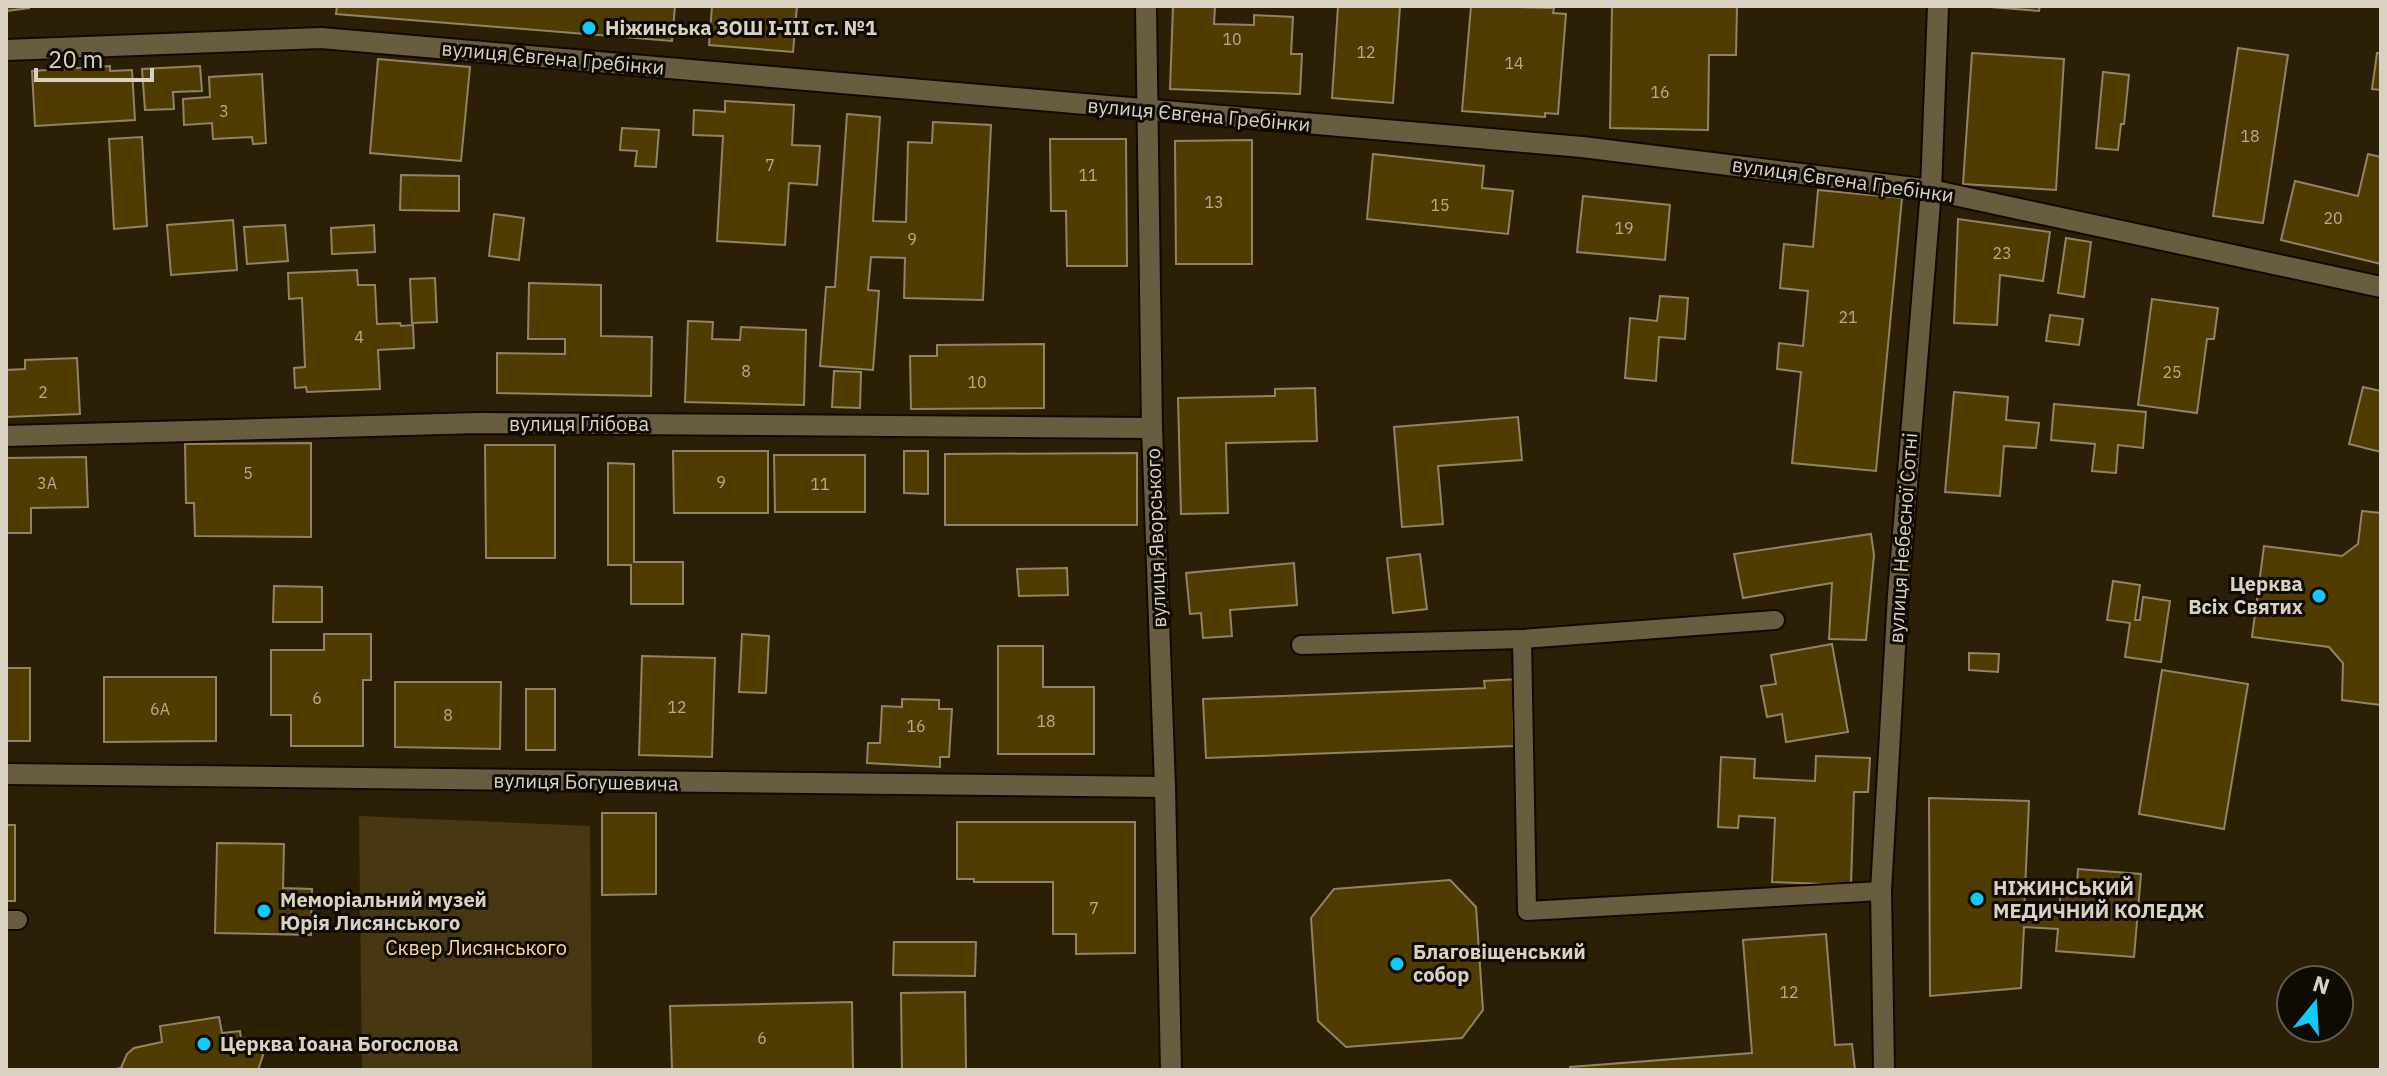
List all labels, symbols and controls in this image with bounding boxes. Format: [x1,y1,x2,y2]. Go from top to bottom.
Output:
place label: Ніжинська ЗОШ І-ІІІ ст. №1 [605,14,877,41]
marker: Ніжинська ЗОШ І-ІІІ ст. №1 [580,19,598,37]
house number: 10 [1222,29,1242,49]
scale bar [36,32,152,82]
street label: вулиця Євгена Гребінки [440,34,666,81]
house number: 12 [1356,42,1376,62]
text: 20 m [48,43,103,75]
house number: 14 [1504,53,1524,73]
house number: 16 [1650,82,1670,102]
street label: вулиця Євгена Гребінки [1086,91,1312,138]
house number: 3 [219,101,229,121]
house number: 18 [2240,126,2260,146]
street label: вулиця Євгена Гребінки [1730,151,1956,208]
house number: 7 [765,155,775,175]
house number: 11 [1078,165,1098,185]
house number: 13 [1204,192,1224,212]
house number: 15 [1430,195,1450,215]
house number: 20 [2323,208,2343,228]
house number: 19 [1614,218,1634,238]
house number: 9 [907,229,917,249]
house number: 23 [1992,243,2012,263]
house number: 21 [1838,307,1858,327]
house number: 4 [354,327,364,347]
house number: 8 [741,361,751,381]
house number: 25 [2162,362,2182,382]
house number: 10 [967,372,987,392]
house number: 2 [38,382,48,402]
street label: вулиця Глібова [509,410,649,437]
street label: вулиця Небесної Сотні [1882,432,1923,644]
street label: вулиця Яворського [1139,448,1172,628]
house number: 5 [243,463,253,483]
house number: 9 [716,472,726,492]
house number: 3А [37,473,57,493]
house number: 11 [810,474,830,494]
place label: Церква Всіх Святих [2188,570,2303,620]
marker: Церква Всіх Святих [2310,587,2328,605]
house number: 6 [312,688,322,708]
house number: 12 [667,697,687,717]
house number: 6А [150,699,170,719]
house number: 8 [443,705,453,725]
house number: 18 [1036,711,1056,731]
house number: 16 [906,716,926,736]
street label: вулиця Богушевича [493,766,679,797]
place label: НІЖИНСЬКИЙ МЕДИЧНИЙ КОЛЕДЖ [1993,874,2204,924]
place label: Меморіальний музей Юрія Лисянського [280,886,487,936]
marker: НІЖИНСЬКИЙ МЕДИЧНИЙ КОЛЕДЖ [1968,890,1986,908]
house number: 7 [1089,898,1099,918]
marker: Меморіальний музей Юрія Лисянського [255,902,273,920]
park label: Сквер Лисянського [385,934,567,961]
place label: Благовіщенський собор [1413,938,1586,988]
marker: Благовіщенський собор [1388,955,1406,973]
north arrow [2275,964,2355,1044]
text: N [2309,968,2333,1001]
house number: 12 [1779,982,1799,1002]
house number: 6 [757,1028,767,1048]
place label: Церква Іоана Богослова [220,1030,459,1057]
marker: Церква Іоана Богослова [195,1035,213,1053]

